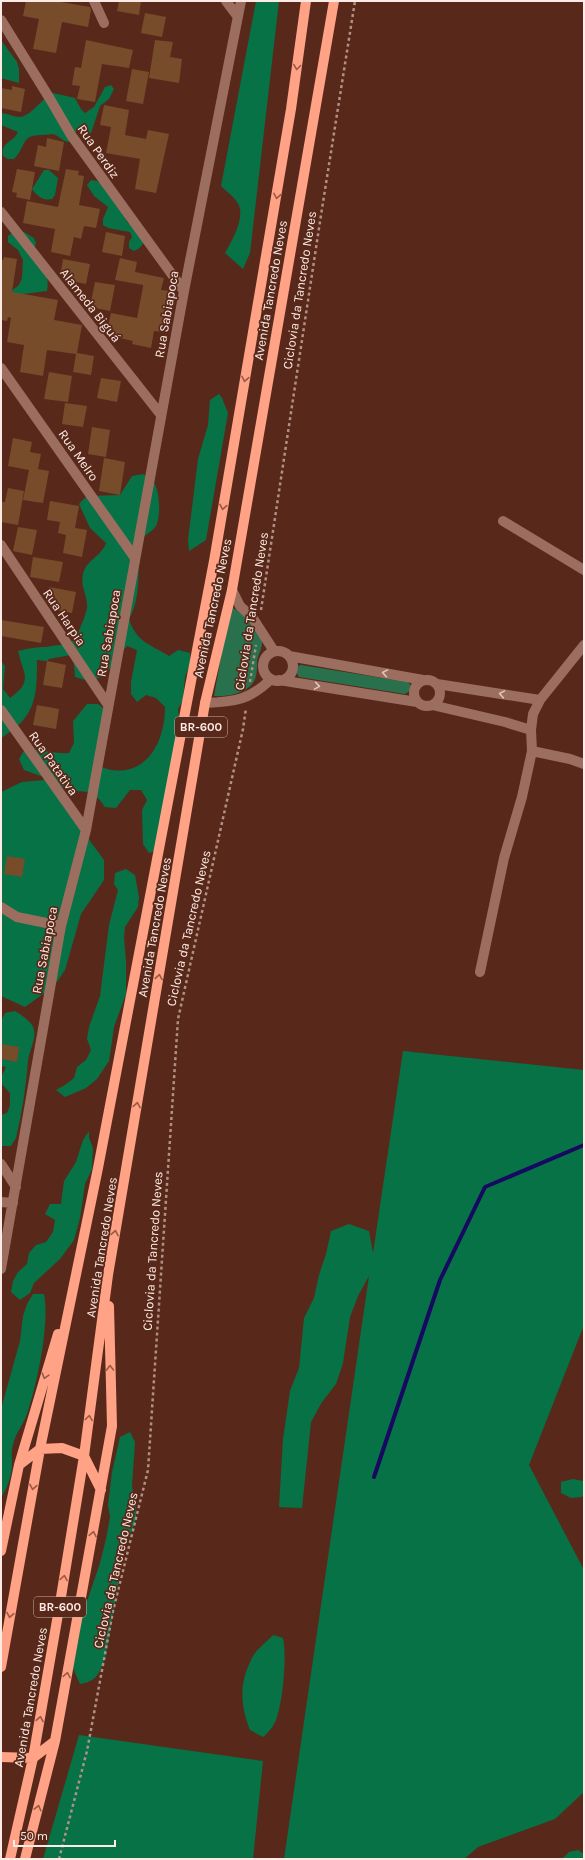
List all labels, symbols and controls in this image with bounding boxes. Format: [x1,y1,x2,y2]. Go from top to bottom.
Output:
one-way arrow [293,64,302,71]
street label: Rua Perdiz [75,121,123,181]
one-way arrow [273,193,281,199]
street label: Ciclovia da Tancredo Neves [280,210,319,370]
street label: Avenida Tancredo Neves [251,219,290,361]
street label: Alameda Biguá [57,265,124,345]
street label: Rua Sabiapoca [151,269,182,359]
one-way arrow [241,376,250,382]
street label: Rua Melro [55,427,102,484]
one-way arrow [219,504,228,510]
street label: Ciclovia da Tancredo Neves [232,531,271,691]
street label: Avenida Tancredo Neves [190,537,235,679]
street label: Rua Harpia [40,586,89,649]
street label: Rua Sabiapoca [93,588,124,678]
one-way arrow [382,670,388,678]
one-way arrow [314,682,320,690]
one-way arrow [499,690,505,698]
road number: BR-600 [175,717,227,737]
street label: Rua Patativa [26,728,81,798]
street label: Ciclovia da Tancredo Neves [163,848,214,1008]
street label: Avenida Tancredo Neves [135,856,174,998]
street label: Rua Sabiapoca [29,905,60,995]
one-way arrow [154,974,162,980]
one-way arrow [132,1102,141,1108]
street label: Ciclovia da Tancredo Neves [139,1171,166,1331]
street label: Avenida Tancredo Neves [83,1176,120,1318]
one-way arrow [110,1230,119,1236]
one-way arrow [106,1365,115,1371]
one-way arrow [41,1373,50,1380]
one-way arrow [84,1414,93,1421]
one-way arrow [30,1484,38,1490]
street label: Ciclovia da Tancredo Neves [90,1490,141,1650]
one-way arrow [89,1530,97,1537]
one-way arrow [60,1575,68,1581]
road number: BR-600 [34,1597,86,1617]
one-way arrow [6,1612,15,1618]
street label: Avenida Tancredo Neves [11,1626,50,1768]
one-way arrow [62,1672,71,1678]
one-way arrow [35,1716,44,1723]
one-way arrow [34,1805,42,1811]
scale bar [14,1822,115,1848]
text: 50 m [20,1829,48,1843]

